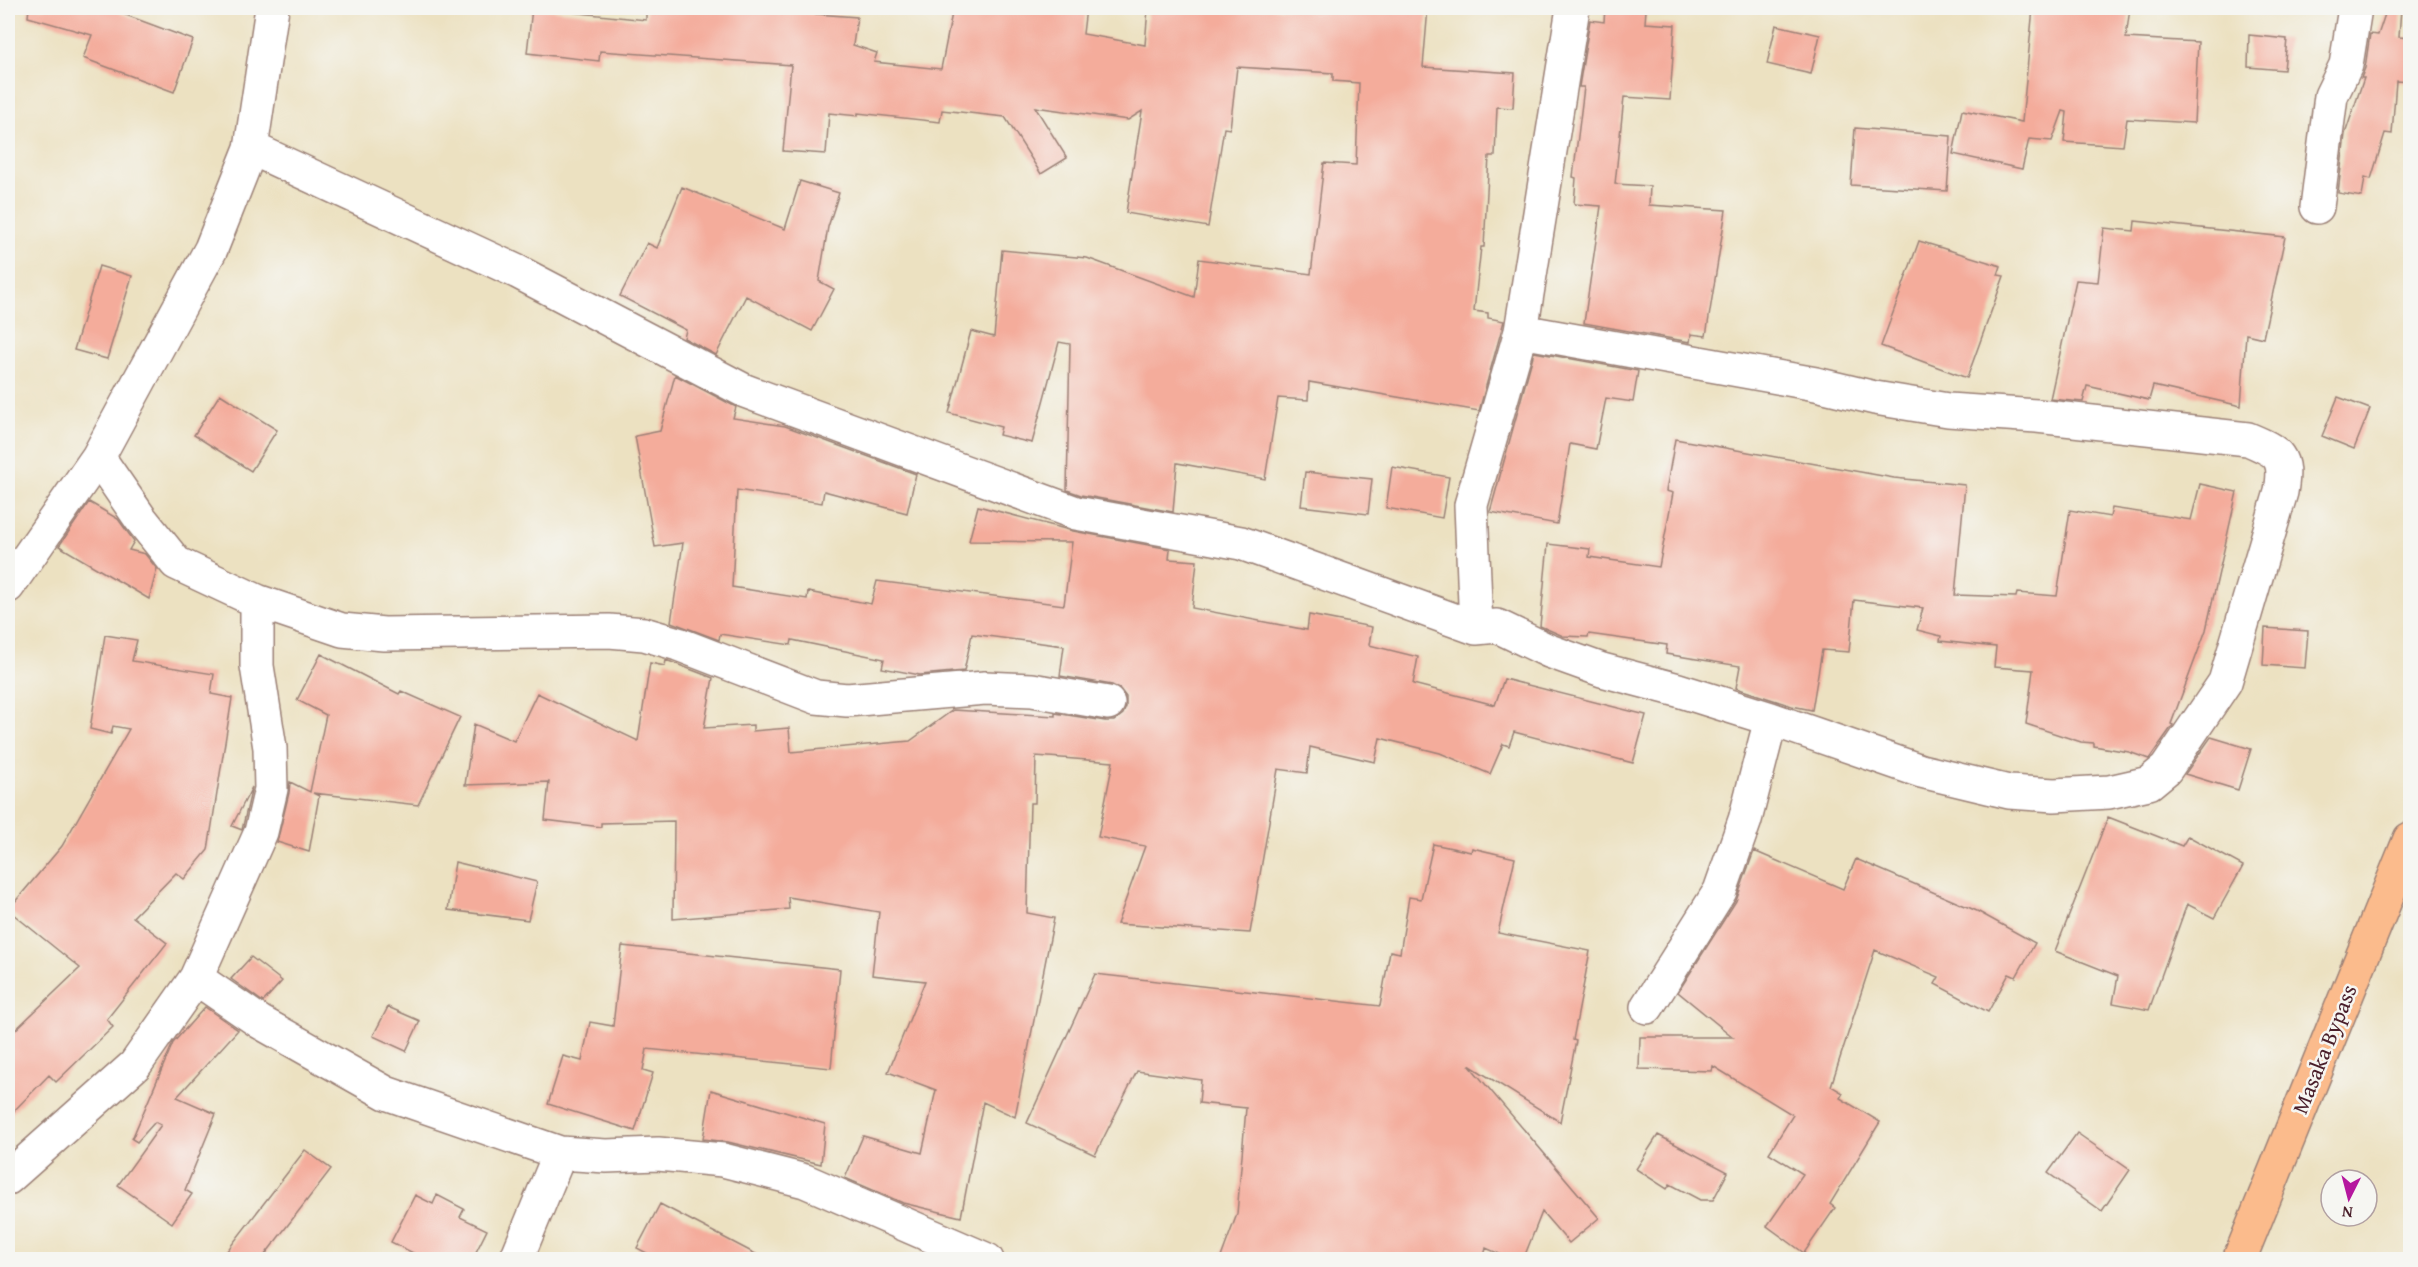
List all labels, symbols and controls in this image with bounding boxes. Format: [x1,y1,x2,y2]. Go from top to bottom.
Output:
street label: Masaka Bypass [2283,979,2365,1119]
north arrow [2319,1168,2379,1228]
text: N [2341,1200,2354,1225]

